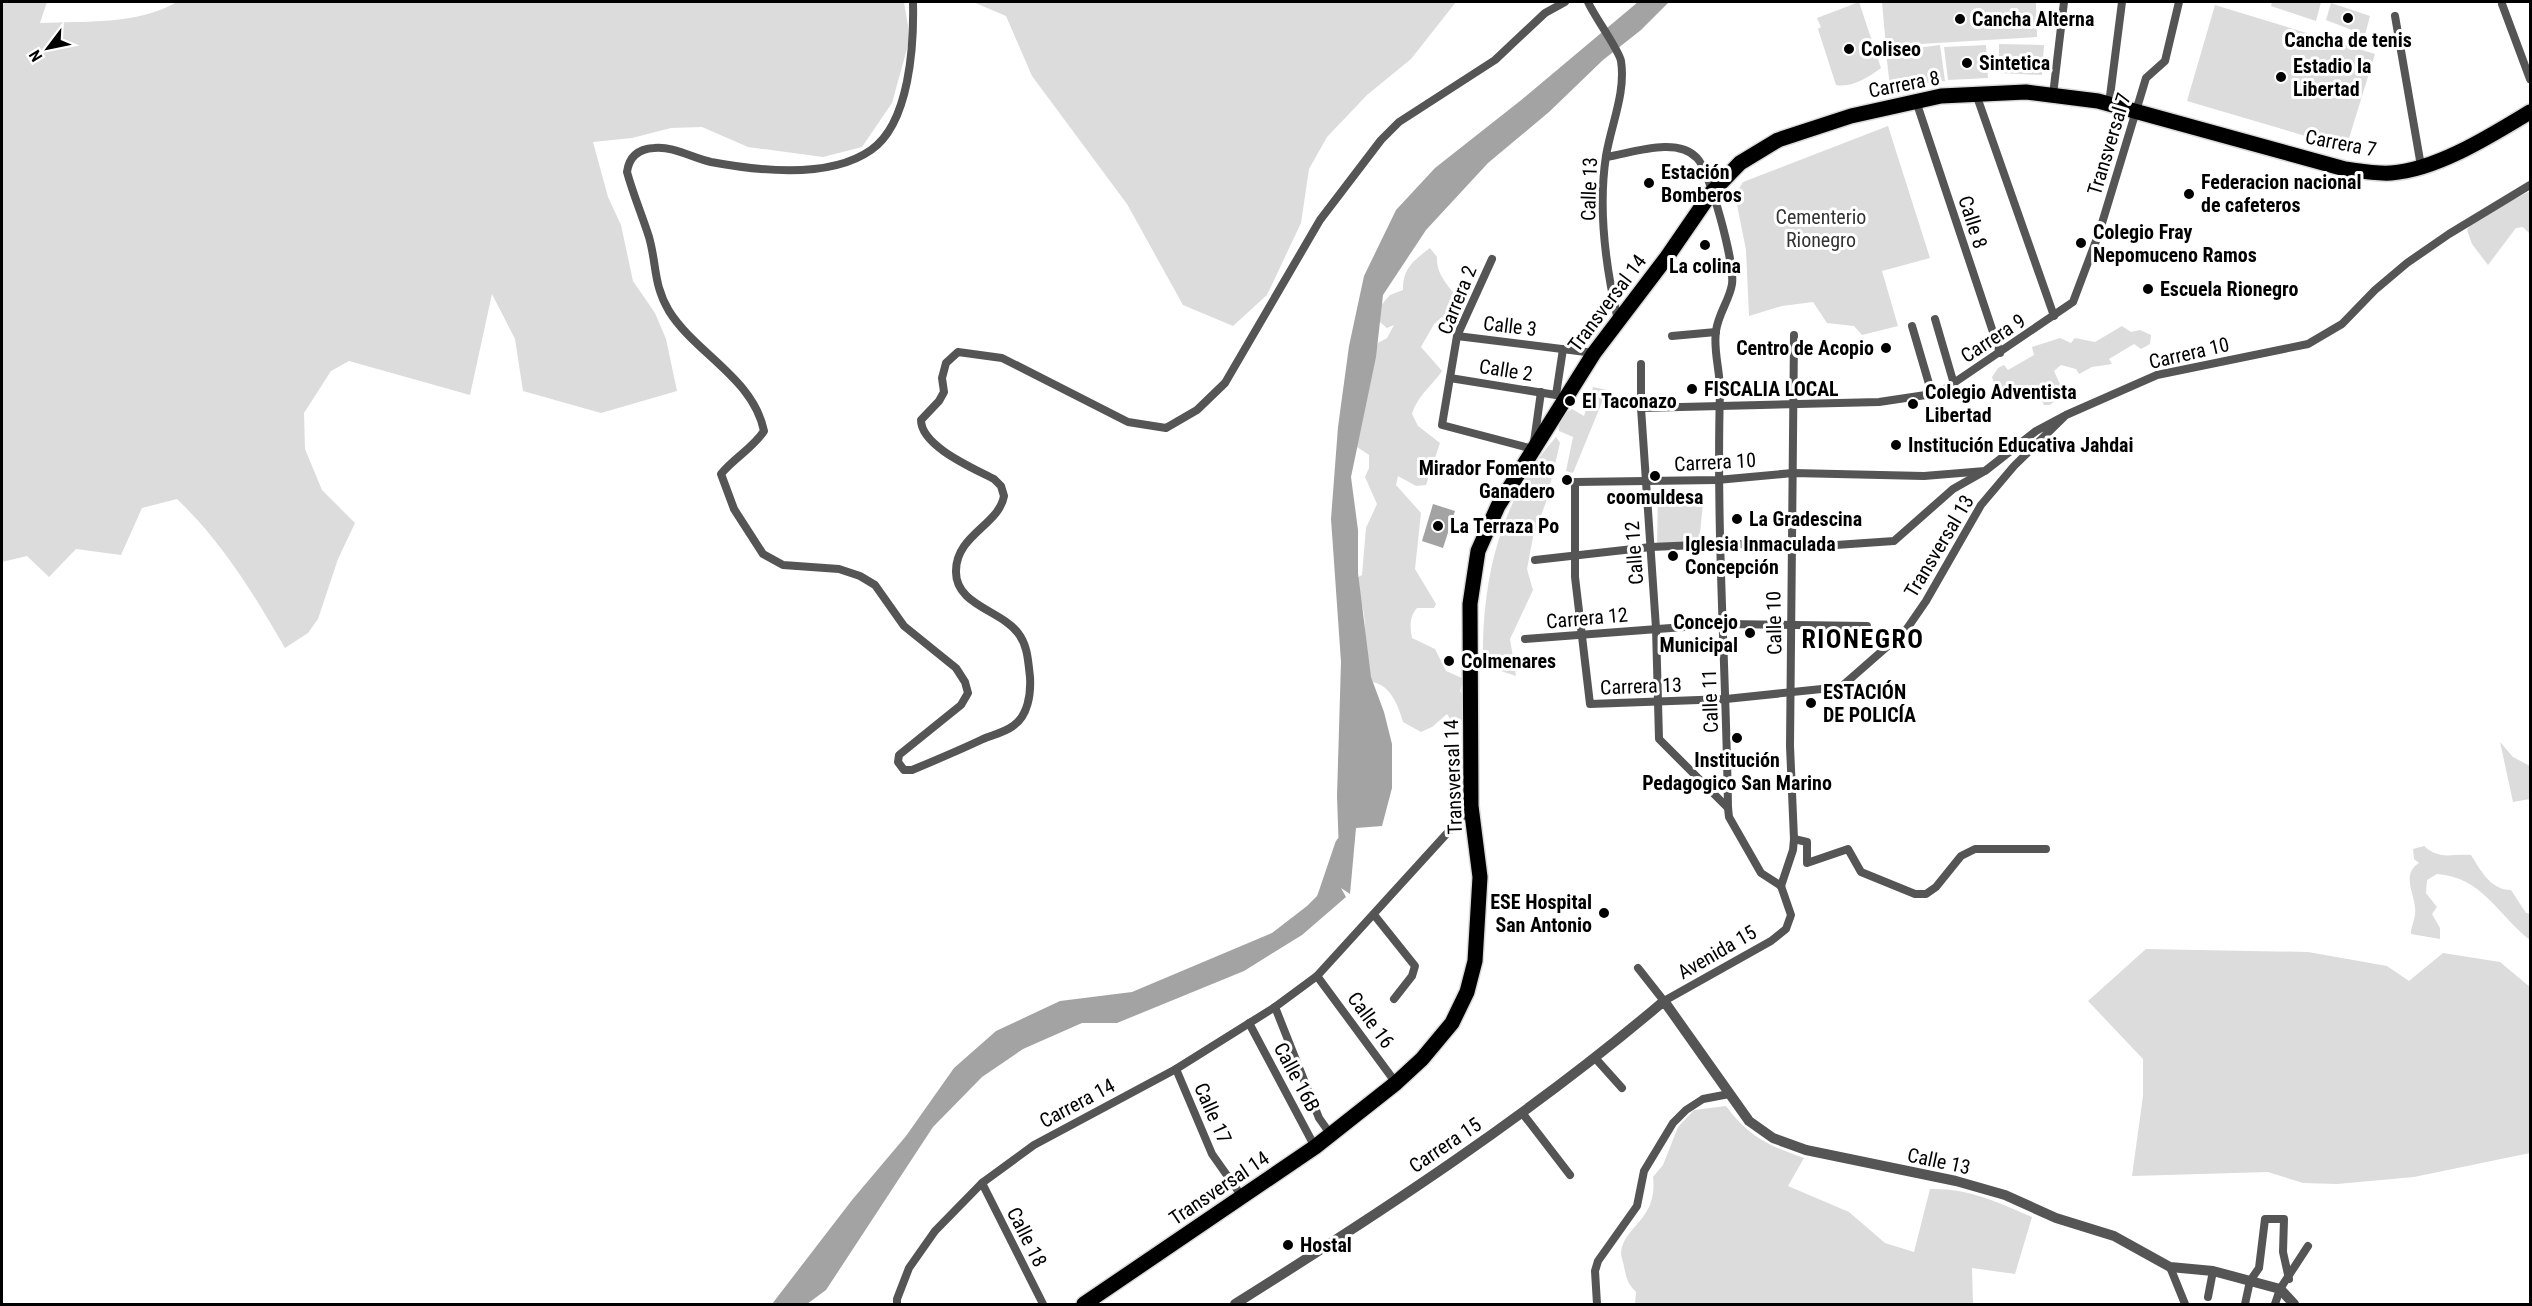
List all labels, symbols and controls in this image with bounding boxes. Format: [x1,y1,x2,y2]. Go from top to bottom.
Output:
place label: Cancha Alterna [1972,7,2094,31]
marker: Cancha de tenis [2341,11,2355,25]
marker: Cancha Alterna [1953,12,1967,26]
north arrow [18,18,78,78]
place label: Cancha de tenis [2284,28,2412,52]
place label: Coliseo [1861,37,1921,61]
marker: Coliseo [1842,42,1856,56]
text: N [25,46,46,65]
place label: Sintetica [1979,51,2050,75]
place label: Estadio la Libertad [2293,54,2371,101]
marker: Sintetica [1960,56,1974,70]
street label: Carrera 8 [1866,65,1942,103]
marker: Estadio la Libertad [2274,70,2288,84]
street label: Transversal 7 [2082,90,2136,198]
street label: Carrera 7 [2303,124,2379,162]
street label: Calle 13 [1576,157,1602,221]
place label: Estación Bomberos [1661,160,1742,207]
place label: Federacion nacional de cafeteros [2201,170,2362,217]
marker: Estación Bomberos [1642,176,1656,190]
marker: Federacion nacional de cafeteros [2182,187,2196,201]
street label: Calle 8 [1953,193,1993,251]
park label: Cementerio Rionegro [1776,205,1866,252]
place label: Colegio Fray Nepomuceno Ramos [2093,220,2257,267]
marker: Colegio Fray Nepomuceno Ramos [2074,236,2088,250]
marker: La colina [1698,238,1712,252]
street label: Transversal 14 [1563,250,1651,356]
place label: La colina [1669,254,1741,278]
street label: Carrera 2 [1432,262,1482,338]
place label: Escuela Rionegro [2160,277,2298,301]
marker: Escuela Rionegro [2141,282,2155,296]
street label: Carrera 9 [1956,308,2030,368]
street label: Calle 3 [1482,311,1538,341]
street label: Carrera 10 [2146,332,2232,374]
place label: Centro de Acopio [1736,336,1874,360]
marker: Centro de Acopio [1879,341,1893,355]
street label: Calle 2 [1477,354,1535,386]
place label: FISCALIA LOCAL [1704,377,1839,401]
place label: Colegio Adventista Libertad [1925,380,2077,427]
marker: FISCALIA LOCAL [1685,382,1699,396]
place label: El Taconazo [1582,389,1677,413]
marker: El Taconazo [1563,394,1577,408]
marker: Colegio Adventista Libertad [1906,397,1920,411]
place label: Institución Educativa Jahdai [1908,433,2134,457]
marker: Institución Educativa Jahdai [1889,438,1903,452]
street label: Carrera 10 [1673,448,1757,476]
place label: Mirador Fomento Ganadero [1419,456,1555,503]
marker: coomuldesa [1648,469,1662,483]
marker: Mirador Fomento Ganadero [1560,473,1574,487]
place label: coomuldesa [1607,485,1703,509]
street label: Transversal 13 [1899,490,1979,602]
place label: La Gradescina [1749,507,1862,531]
marker: La Gradescina [1730,512,1744,526]
place label: La Terraza Po [1450,514,1559,538]
marker: La Terraza Po [1431,519,1445,533]
street label: Calle 12 [1620,520,1648,586]
place label: Iglesia Inmaculada Concepción [1685,532,1836,579]
marker: Iglesia Inmaculada Concepción [1666,549,1680,563]
street label: Calle 10 [1761,591,1787,655]
street label: Carrera 12 [1545,602,1629,634]
place label: Concejo Municipal [1660,610,1738,657]
district label: RIONEGRO [1801,624,1925,654]
marker: Concejo Municipal [1743,626,1757,640]
place label: Colmenares [1461,649,1556,673]
marker: Colmenares [1442,654,1456,668]
street label: Calle 11 [1697,669,1723,733]
street label: Carrera 13 [1600,673,1682,699]
place label: ESTACIÓN DE POLICÍA [1823,680,1916,727]
marker: ESTACIÓN DE POLICÍA [1804,696,1818,710]
street label: Transversal 14 [1439,719,1467,835]
marker: Institución Pedagogico San Marino [1730,731,1744,745]
place label: Institución Pedagogico San Marino [1642,748,1832,795]
place label: ESE Hospital San Antonio [1490,890,1592,937]
marker: ESE Hospital San Antonio [1597,906,1611,920]
street label: Avenida 15 [1673,920,1761,984]
street label: Calle 16 [1343,987,1399,1053]
street label: Calle 16B [1269,1038,1325,1116]
street label: Carrera 14 [1035,1073,1119,1133]
street label: Calle 17 [1189,1079,1237,1147]
street label: Carrera 15 [1404,1112,1486,1178]
street label: Calle 13 [1905,1143,1973,1179]
street label: Transversal 14 [1164,1146,1274,1230]
street label: Calle 18 [1002,1203,1052,1271]
place label: Hostal [1300,1233,1352,1257]
marker: Hostal [1281,1238,1295,1252]

